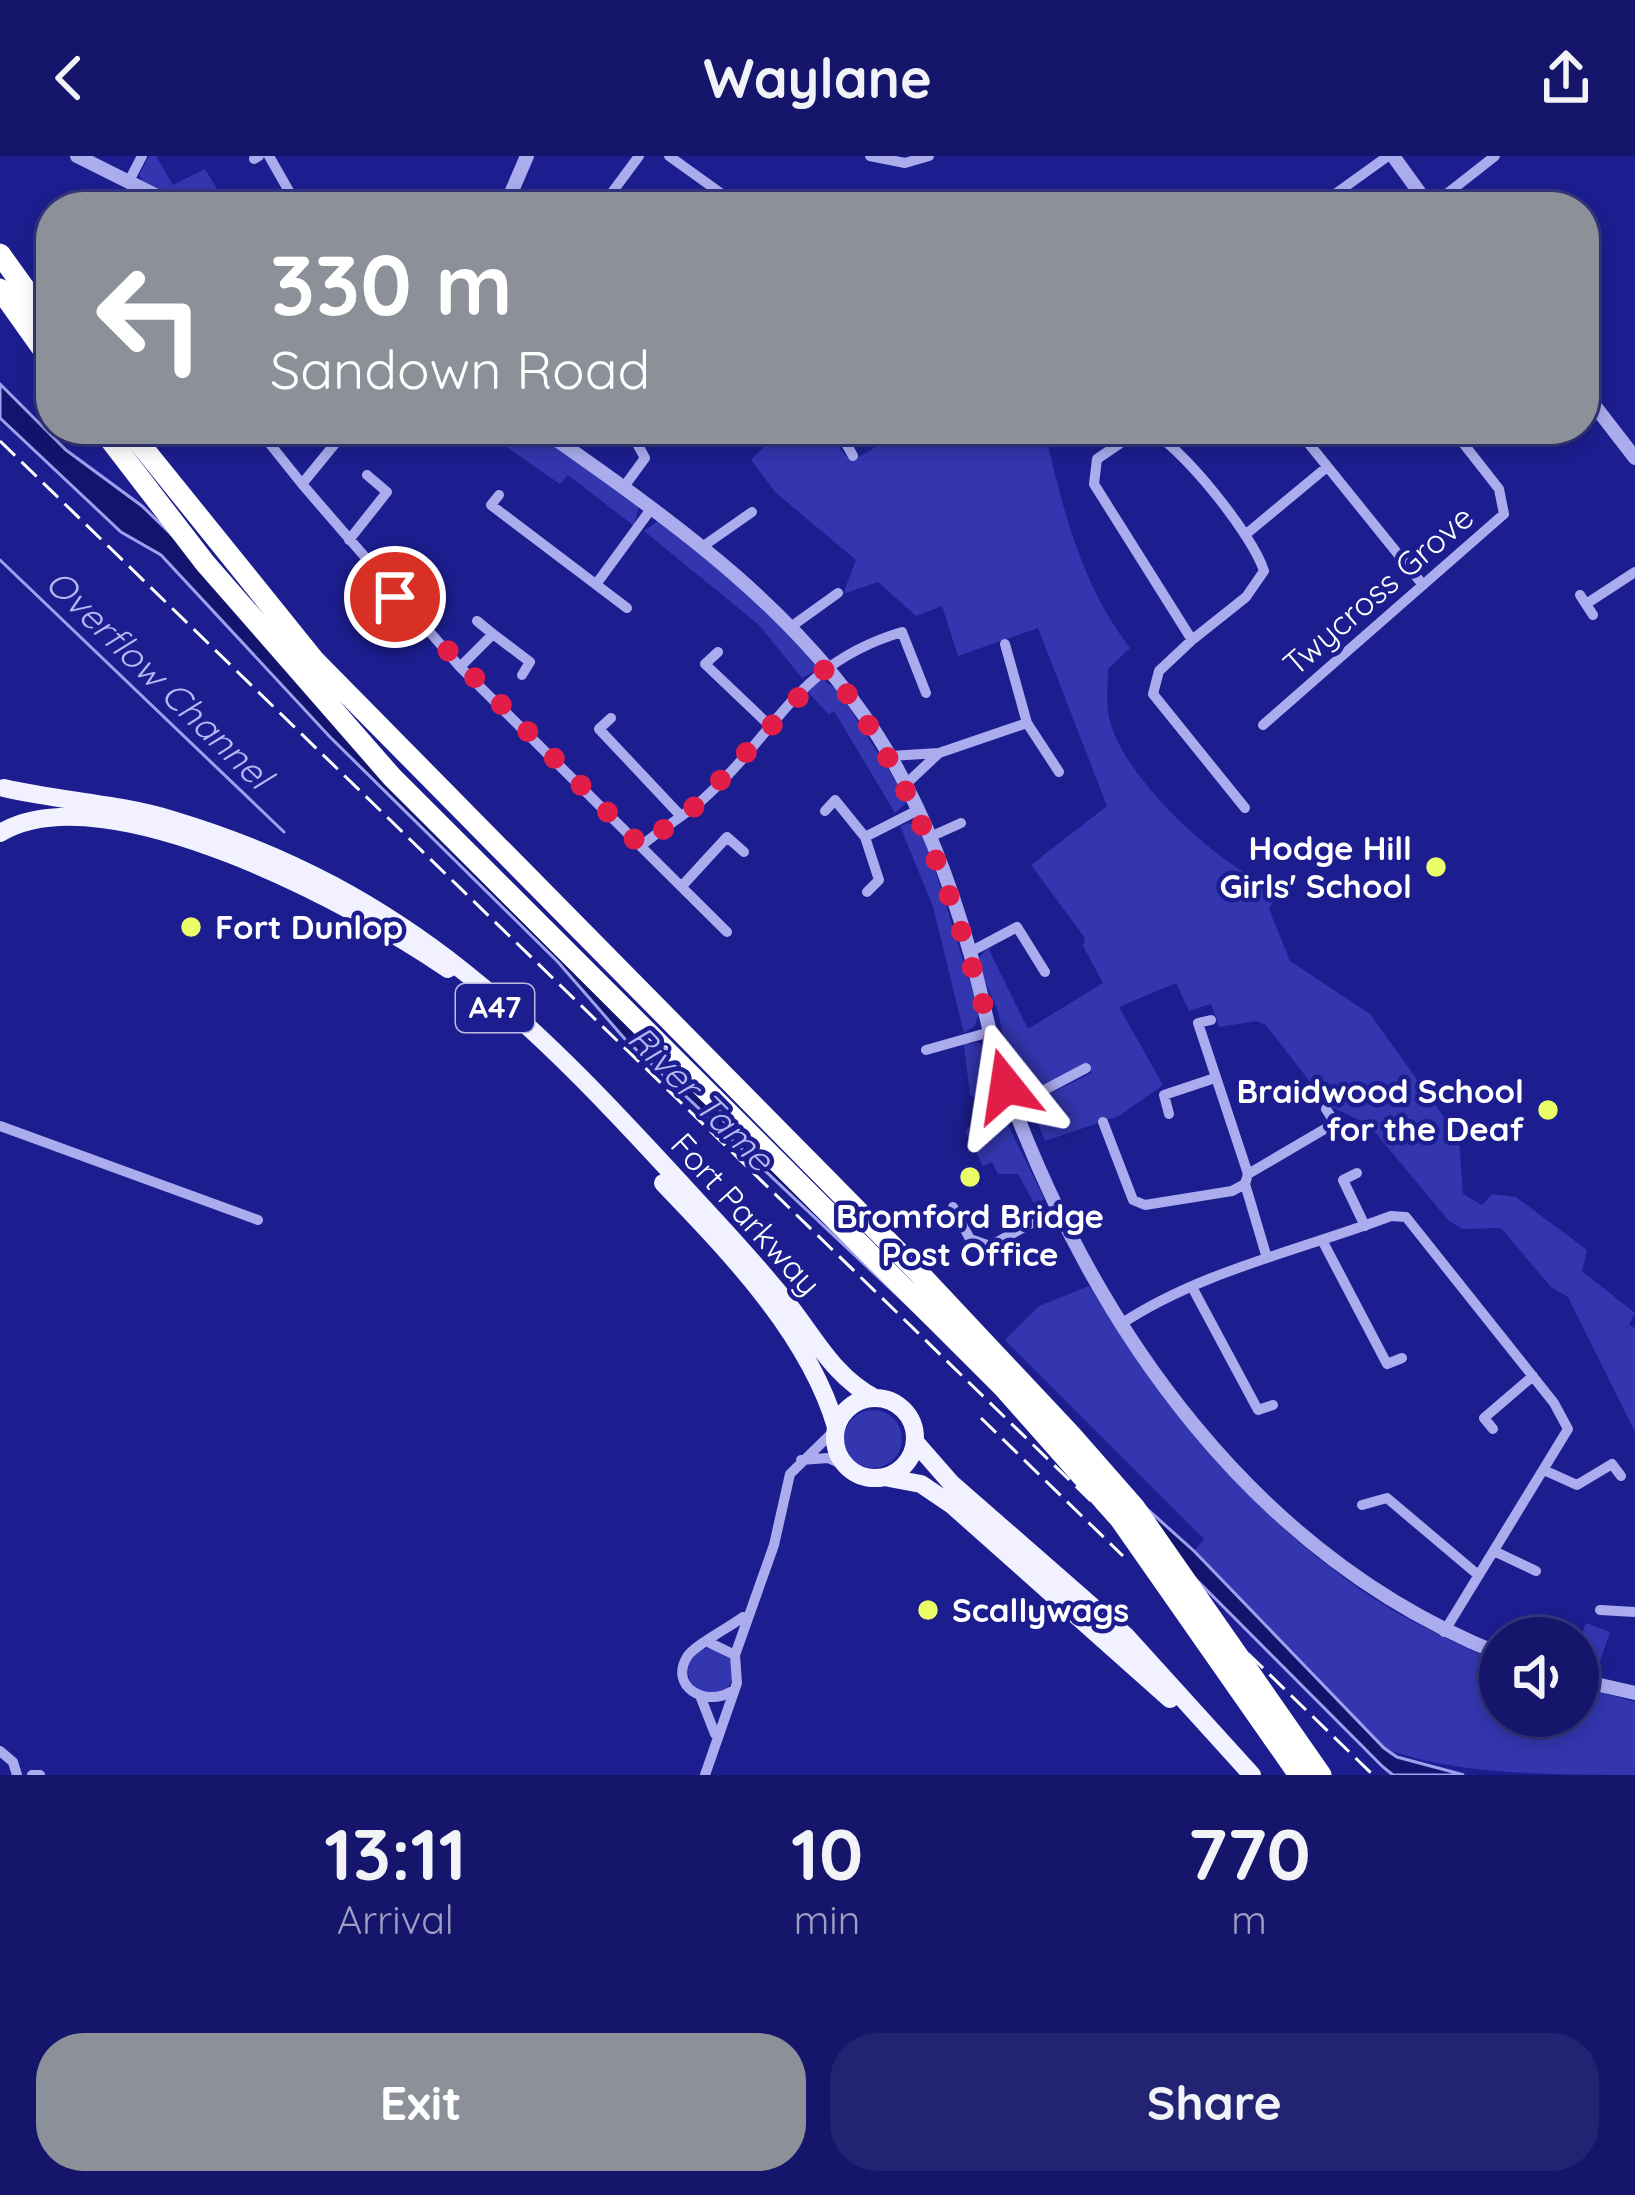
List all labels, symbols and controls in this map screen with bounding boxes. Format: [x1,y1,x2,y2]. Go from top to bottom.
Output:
text: Waylane [703,44,932,112]
icon: back [36,45,102,111]
icon: share [1533,45,1599,111]
text: 330 m [270,231,513,336]
icon: left [72,240,228,396]
text: Sandown Road [270,335,650,403]
street label: Twycross Grove [1274,496,1481,683]
pin [344,546,446,648]
water label: Overflow Channel [37,559,284,800]
icon: arrive [362,564,428,630]
place label: Hodge Hill Girls' School [1220,827,1412,906]
marker: Hodge Hill Girls' School [1423,854,1449,880]
place label: Fort Dunlop [215,906,403,947]
marker: Fort Dunlop [178,914,204,940]
road number: A47 [456,984,534,1032]
water label: River Tame [619,1015,785,1181]
position arrow [943,1023,1069,1149]
place label: Braidwood School for the Deaf [1236,1070,1525,1149]
marker: Braidwood School for the Deaf [1535,1097,1561,1123]
street label: Fort Parkway [663,1124,830,1303]
marker: Bromford Bridge Post Office [957,1164,983,1190]
place label: Bromford Bridge Post Office [836,1195,1104,1274]
place label: Scallywags [952,1589,1129,1630]
marker: Scallywags [915,1597,941,1623]
map controls [1479,1617,1599,1737]
button: sound [1479,1617,1599,1737]
text: 13:11 [324,1808,467,1898]
text: 10 [791,1808,863,1898]
text: 770 [1187,1808,1311,1898]
text: Arrival [337,1895,454,1944]
text: min [794,1895,860,1944]
text: m [1231,1895,1267,1944]
button: Exit [36,2033,806,2171]
button: Share [830,2033,1599,2171]

